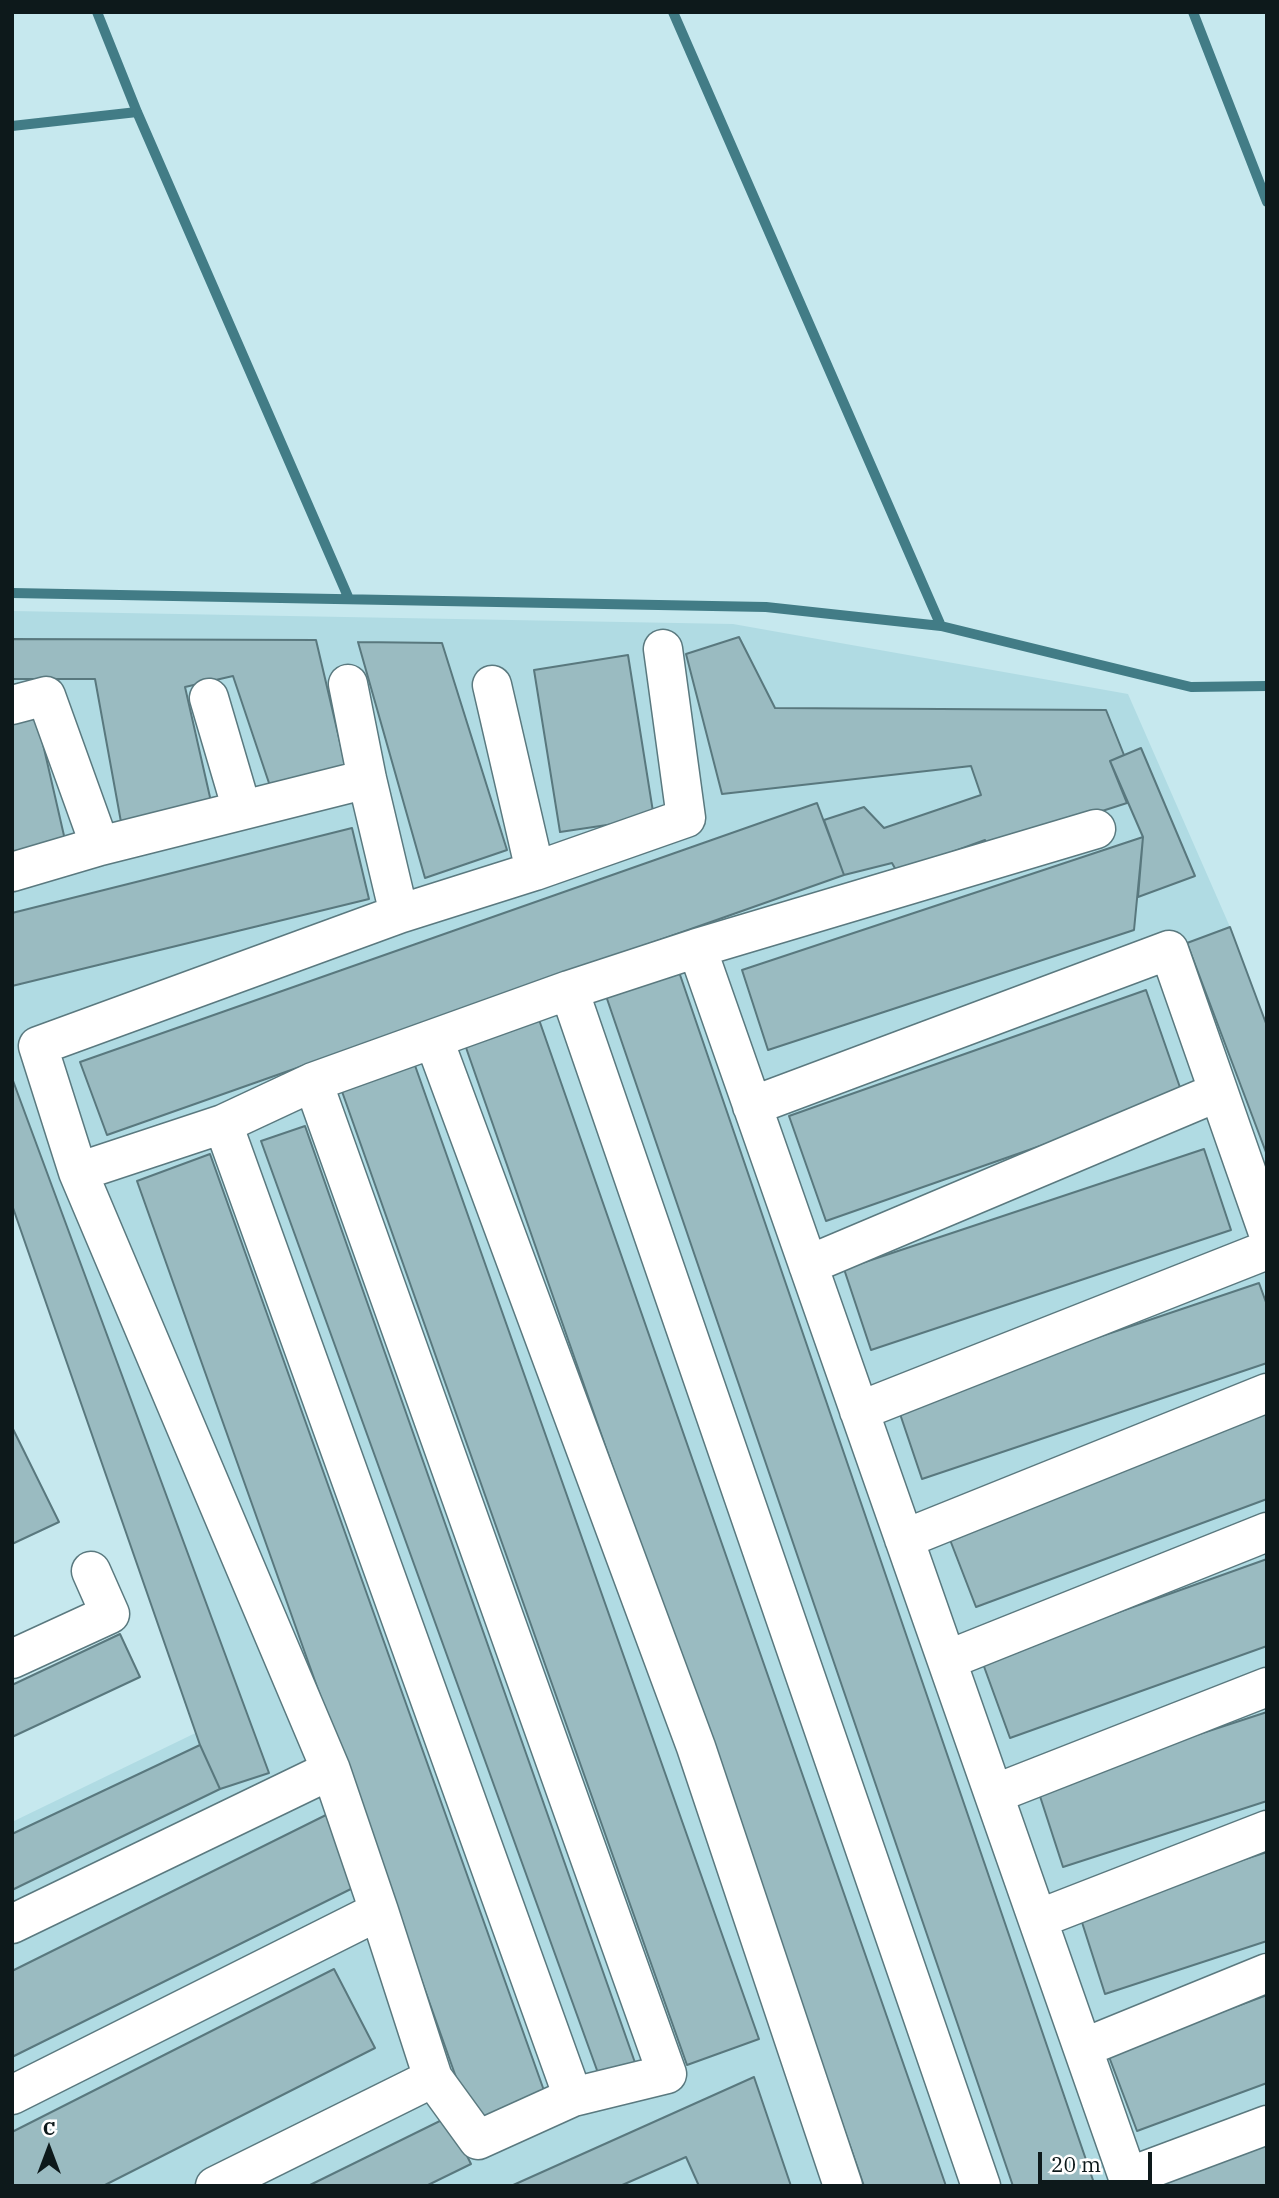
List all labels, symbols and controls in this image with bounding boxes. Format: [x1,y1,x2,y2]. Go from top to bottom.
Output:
north arrow [14,2114,84,2184]
text: С [43,2116,55,2140]
scale bar [1041,2138,1155,2182]
text: 20 m [1051,2150,1101,2178]

